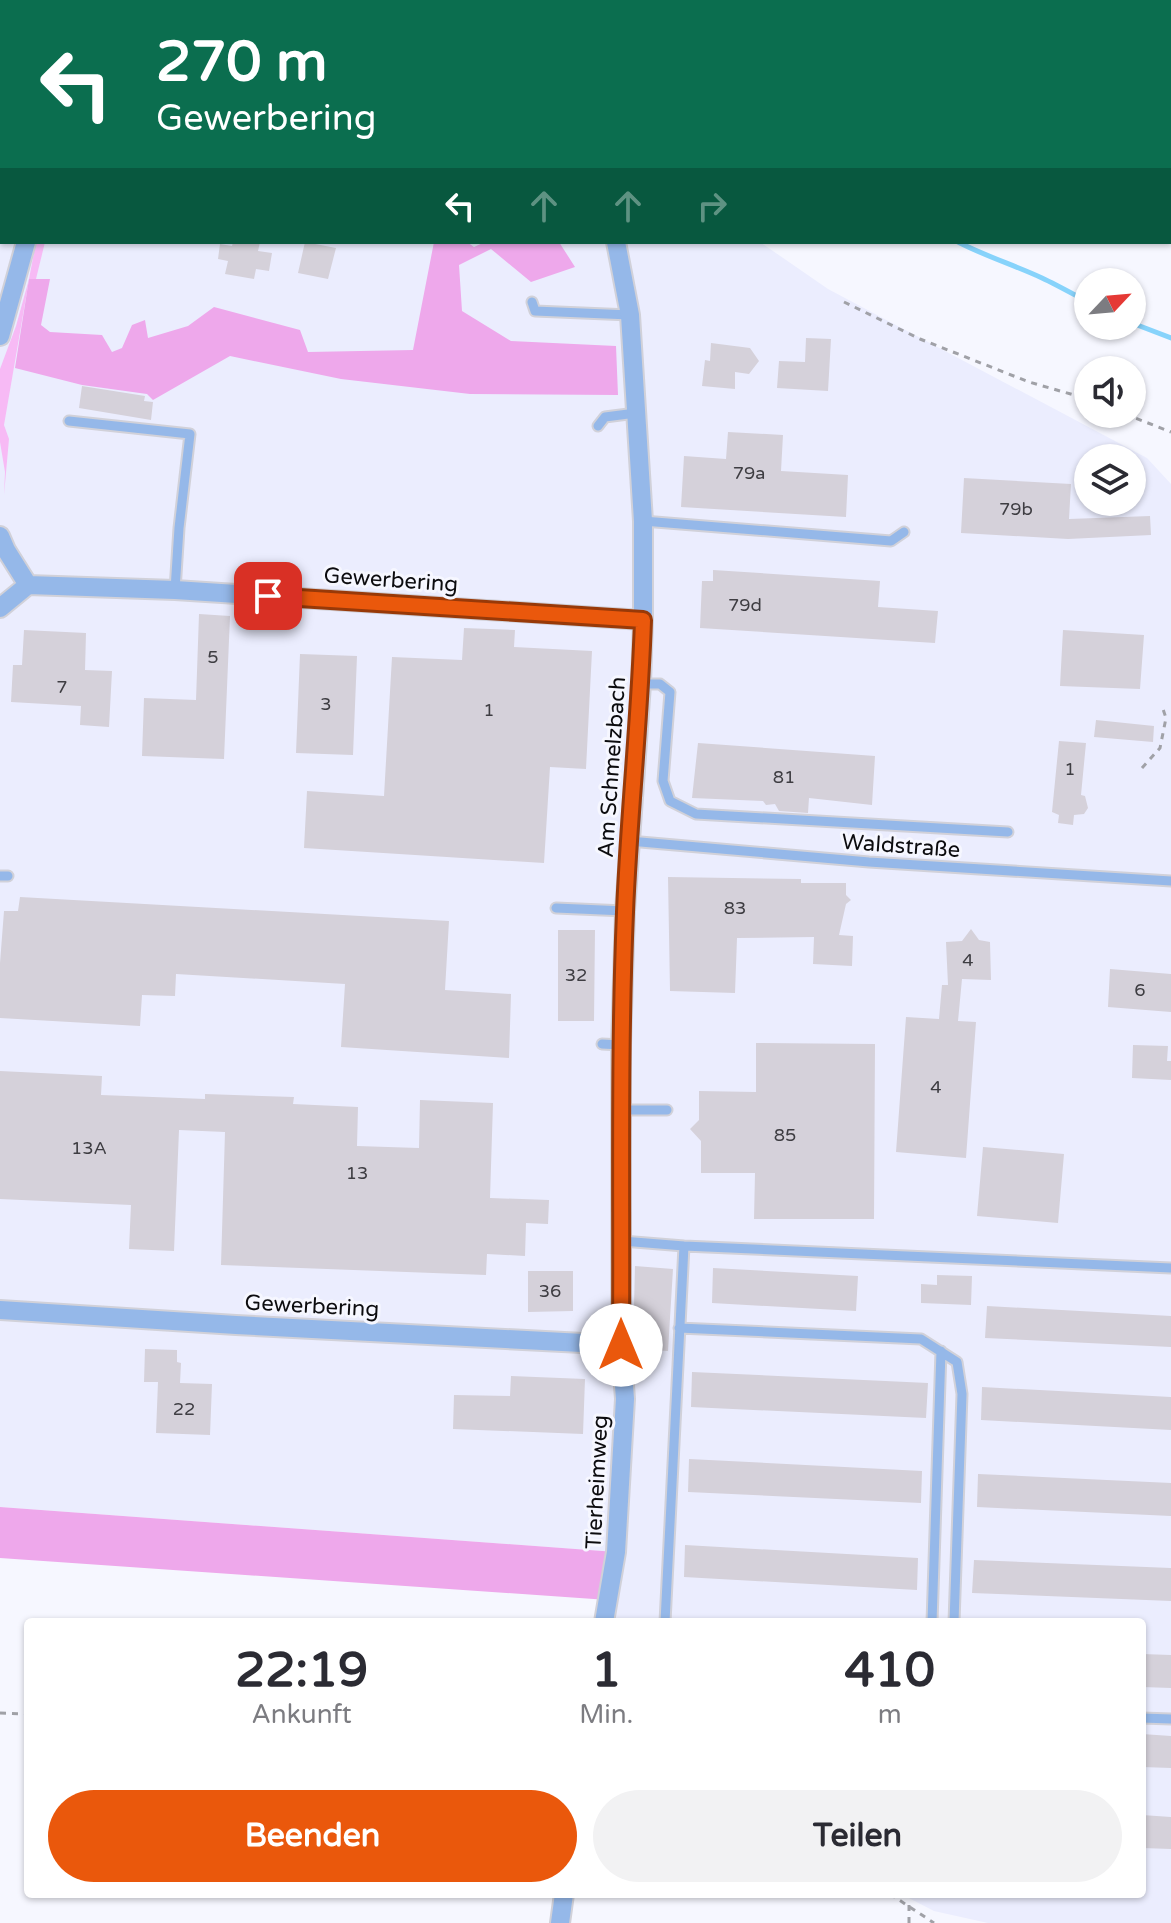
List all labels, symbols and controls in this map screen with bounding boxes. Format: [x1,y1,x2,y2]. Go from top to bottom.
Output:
text: 270 m [156,29,327,96]
icon: left [24,32,128,136]
text: Gewerbering [156,97,376,140]
icon: left [438,184,482,228]
icon: ahead [522,184,566,228]
icon: ahead [606,184,650,228]
icon: right [690,184,734,228]
north arrow [1074,268,1146,340]
map controls [1074,268,1146,516]
button: sound [1074,356,1146,428]
button: layers [1074,444,1146,516]
house number: 79a [733,462,765,484]
house number: 79b [999,498,1033,520]
pin [234,562,302,630]
street label: Gewerbering [323,562,459,598]
icon: arrive [246,574,290,618]
house number: 79d [728,594,762,616]
house number: 5 [207,646,219,668]
house number: 7 [56,676,68,698]
street label: Am Schmelzbach [593,676,631,858]
house number: 3 [320,693,332,715]
house number: 1 [483,699,495,721]
house number: 1 [1064,758,1076,780]
house number: 81 [773,766,795,788]
street label: Waldstraße [841,829,961,863]
house number: 83 [724,897,746,919]
house number: 4 [962,949,974,971]
house number: 32 [565,964,587,986]
house number: 6 [1134,979,1146,1001]
house number: 4 [930,1076,942,1098]
house number: 85 [774,1124,796,1146]
house number: 13A [71,1137,107,1159]
house number: 13 [346,1162,368,1184]
house number: 36 [539,1280,561,1302]
street label: Gewerbering [244,1289,380,1323]
position arrow [579,1303,663,1387]
house number: 22 [173,1398,195,1420]
street label: Tierheimweg [580,1414,613,1550]
text: 22:19 [235,1642,368,1700]
text: 1 [591,1642,621,1700]
text: 410 [844,1642,935,1700]
text: Ankunft [252,1699,352,1730]
text: Min. [579,1699,633,1730]
text: m [878,1699,902,1730]
button: Beenden [48,1790,577,1882]
button: Teilen [593,1790,1122,1882]

